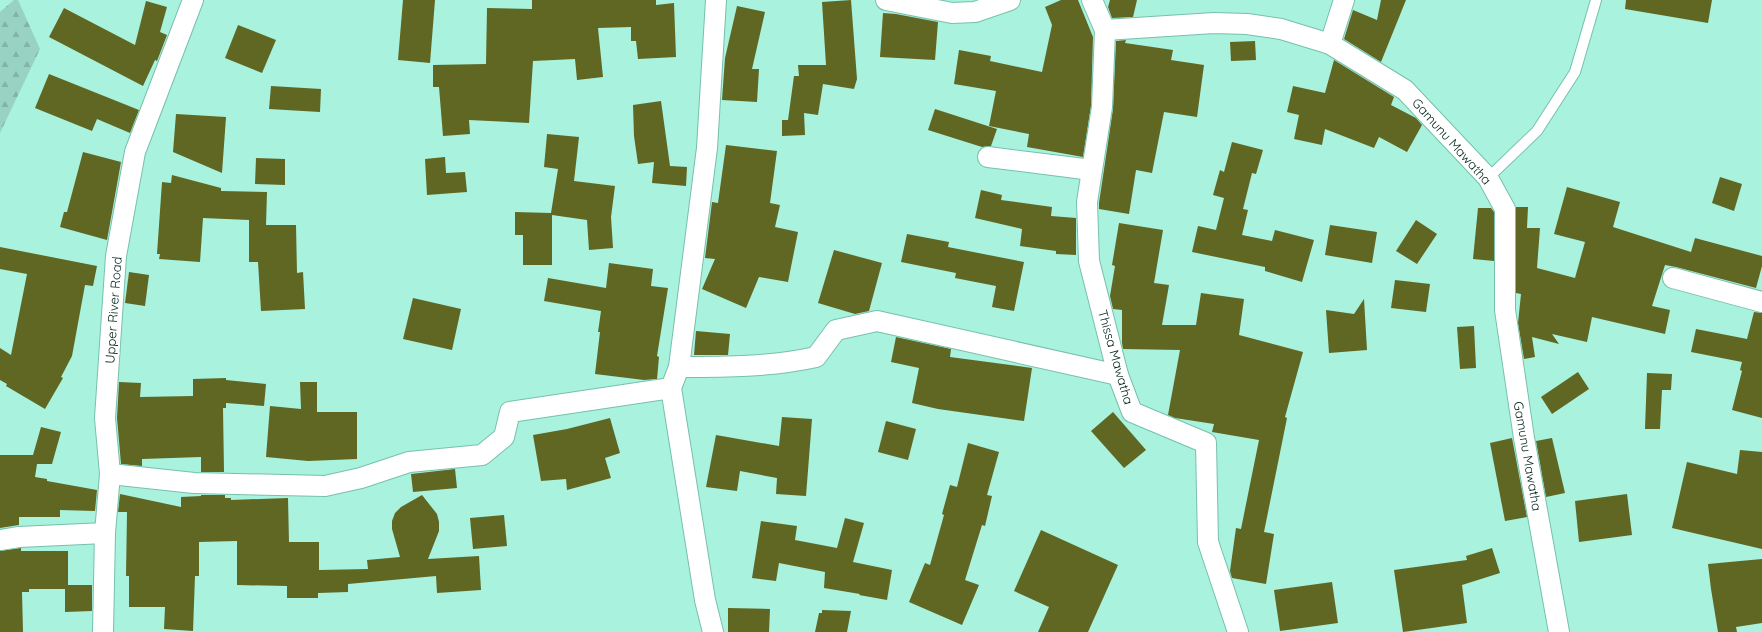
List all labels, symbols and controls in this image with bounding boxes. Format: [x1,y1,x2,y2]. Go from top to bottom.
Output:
street label: Gamunu Mawatha [1409,95,1495,187]
street label: Upper River Road [101,256,125,364]
street label: Thissa Mawatha [1095,308,1137,406]
street label: Gamunu Mawatha [1511,400,1545,512]

